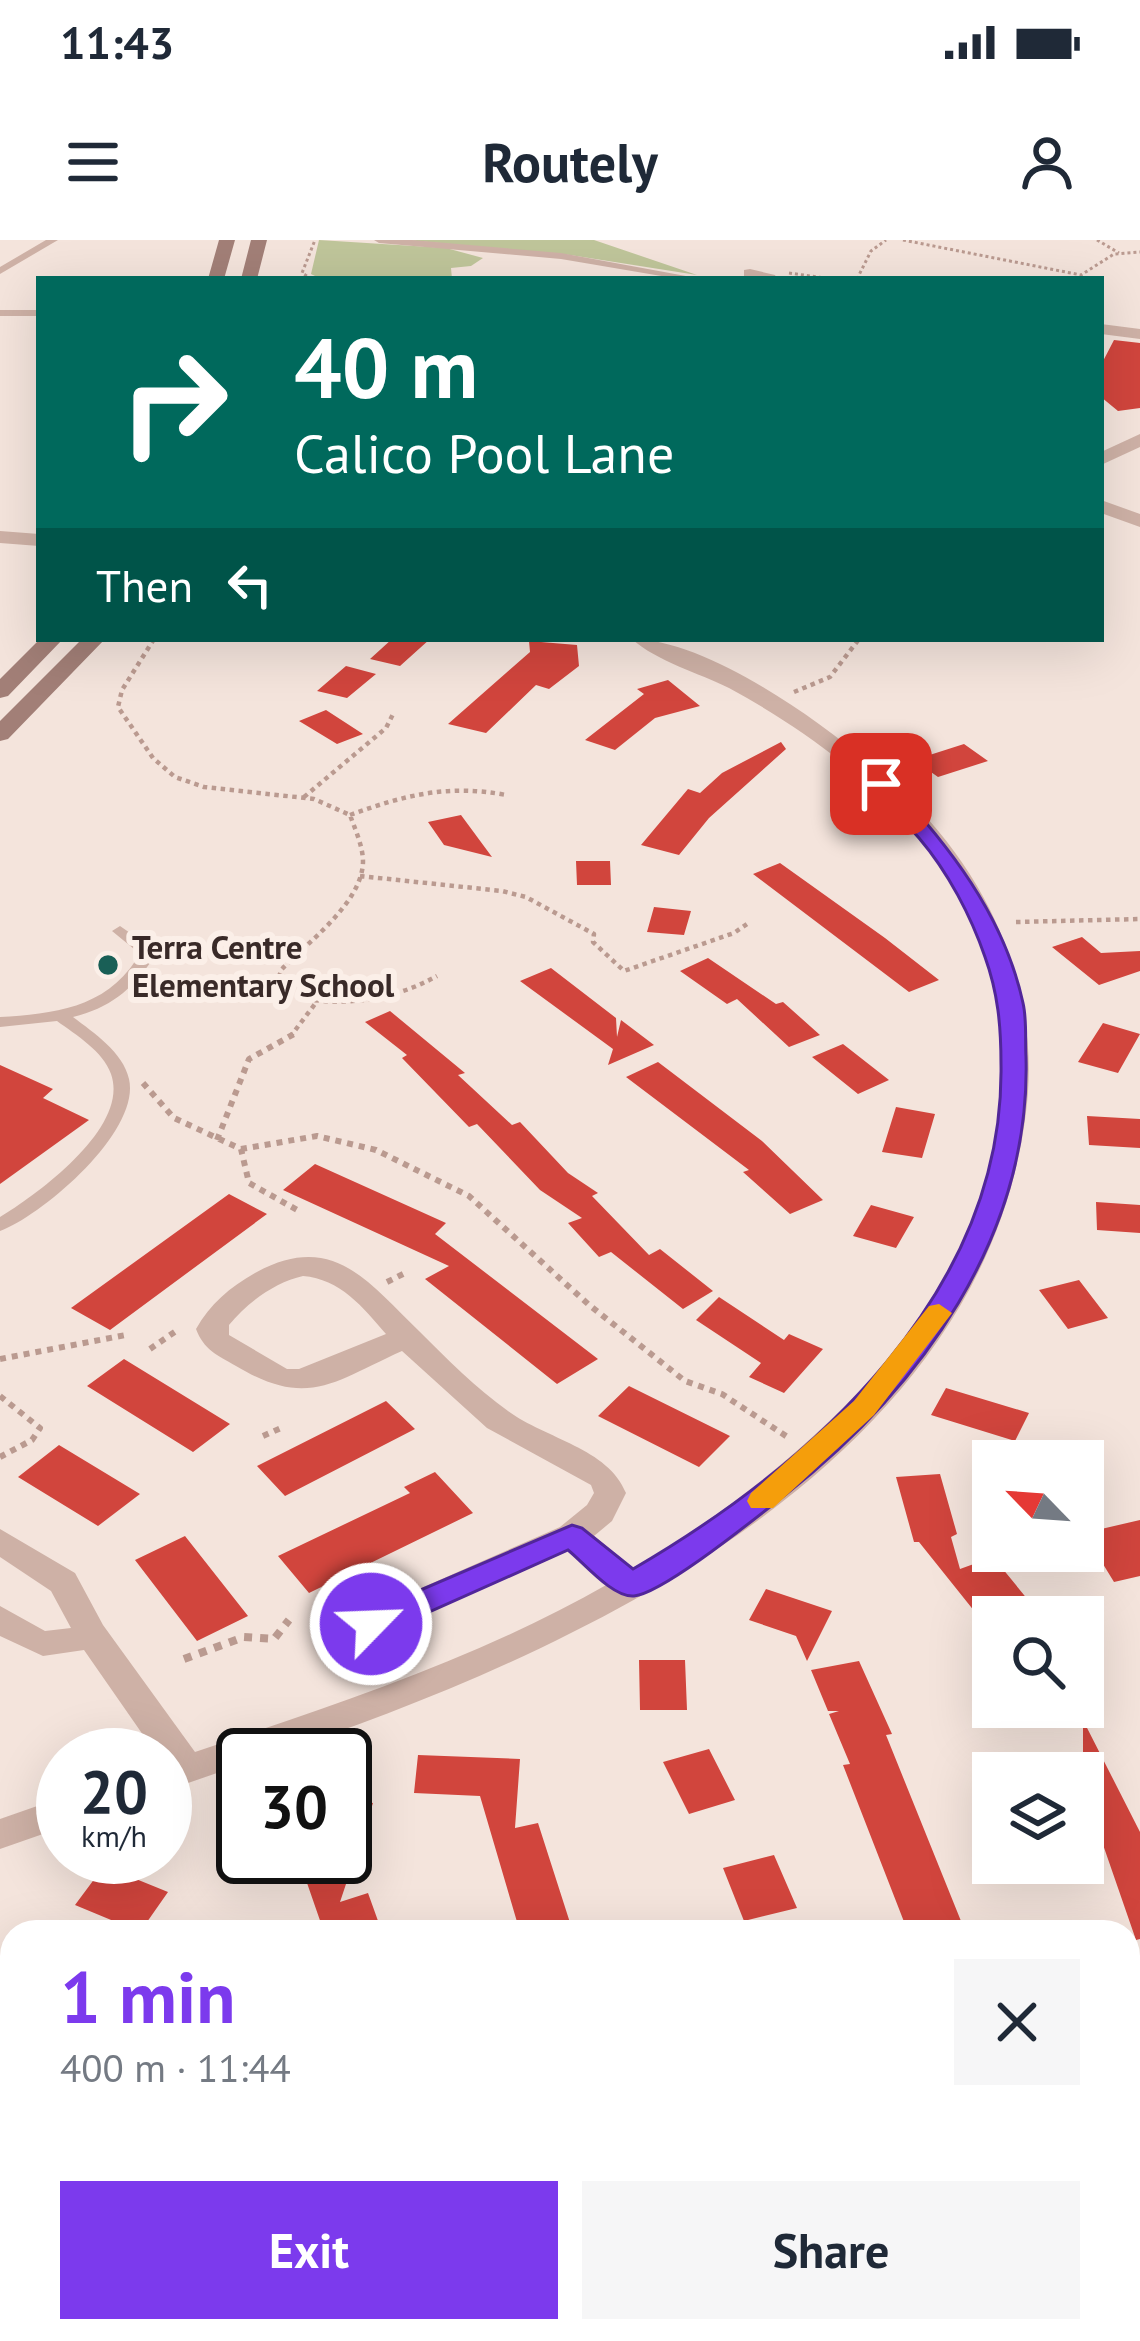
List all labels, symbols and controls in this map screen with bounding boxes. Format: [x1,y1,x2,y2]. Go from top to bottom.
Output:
text: 11:43 [60,13,174,71]
text: Routely [482,127,658,197]
icon: menu [60,129,126,195]
icon: person [1014,129,1080,195]
text: 40 m [294,312,478,421]
icon: right [96,324,252,480]
text: Calico Pool Lane [294,418,674,488]
icon: left [217,552,283,618]
text: Then [96,556,193,614]
pin [830,733,932,835]
icon: arrive [848,751,914,817]
place label: Terra Centre Elementary School [132,925,395,1006]
marker: Terra Centre Elementary School [95,952,121,978]
north arrow [972,1440,1104,1572]
map controls [972,1440,1104,1884]
position arrow [308,1561,434,1687]
button: search [972,1596,1104,1728]
speed limit sign: 30 [216,1728,372,1884]
text: 20 [80,1752,148,1830]
button: layers [972,1752,1104,1884]
text: km/h [81,1816,147,1855]
text: 1 min [60,1950,236,2043]
button: close [954,1959,1080,2085]
text: 400 m · 11:44 [60,2042,291,2093]
button: Exit [60,2181,558,2319]
button: Share [582,2181,1080,2319]

